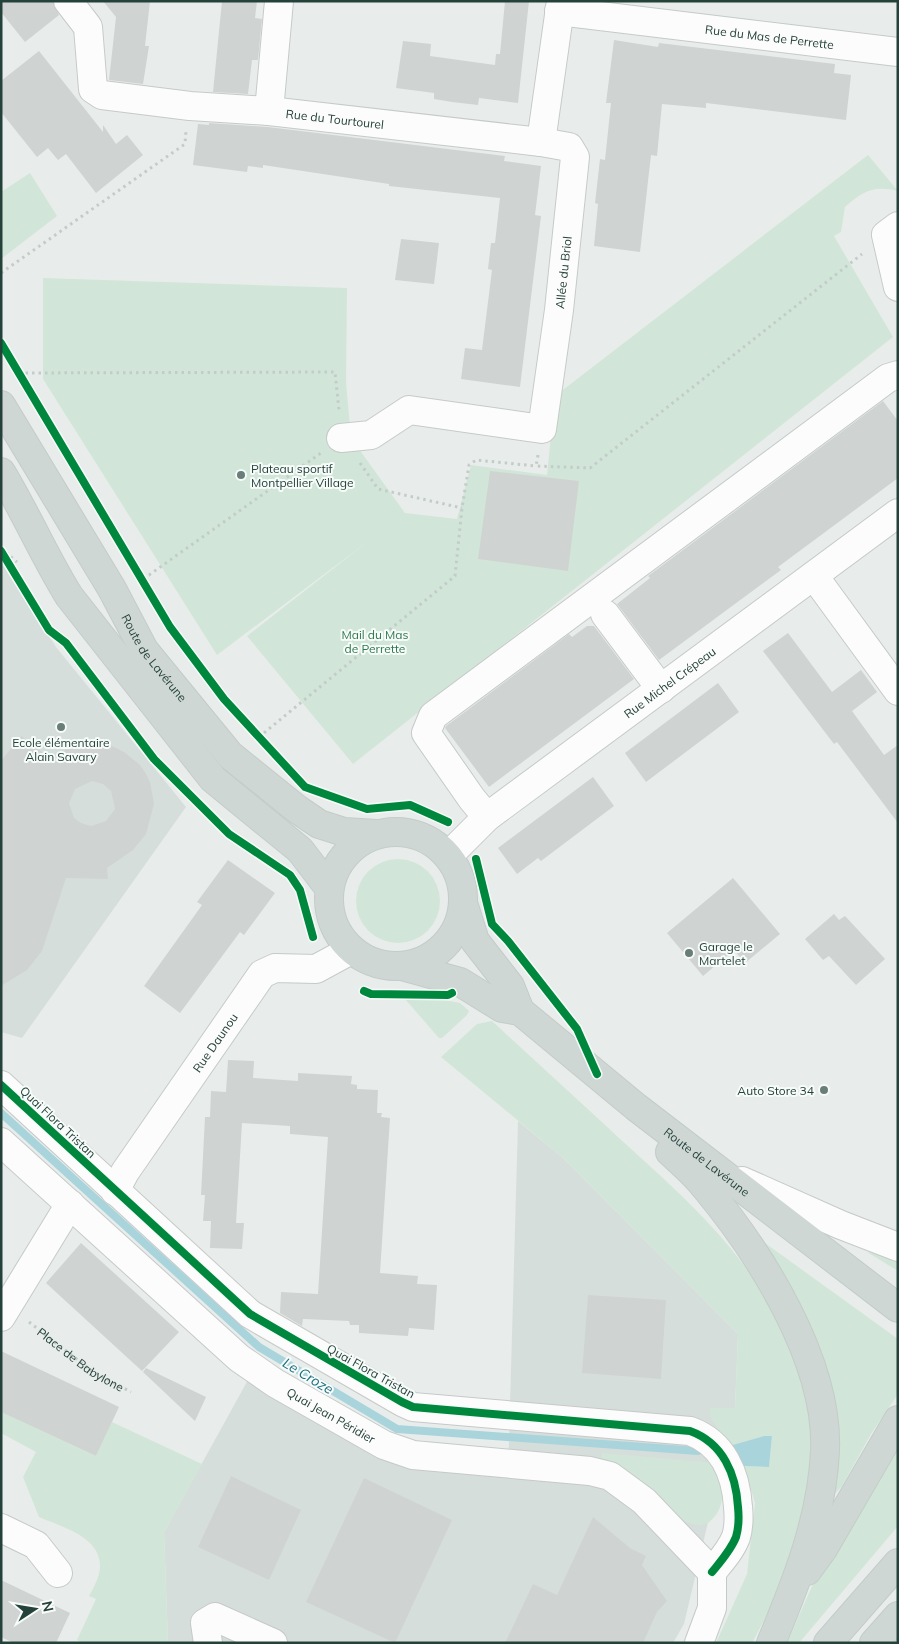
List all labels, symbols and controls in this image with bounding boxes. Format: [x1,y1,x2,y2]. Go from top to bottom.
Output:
street label: Rue du Mas de Perrette [704,21,835,52]
street label: Rue du Tourtourel [285,105,385,132]
street label: Allée du Briol [552,235,574,310]
place label: Plateau sportif Montpellier Village [251,461,354,490]
marker: Plateau sportif Montpellier Village [235,469,247,481]
street label: Route de Lavérune [119,611,191,704]
park label: Mail du Mas de Perrette [341,627,409,656]
street label: Rue Michel Crépeau [620,643,718,721]
marker: Ecole élémentaire Alain Savary [55,721,67,733]
place label: Ecole élémentaire Alain Savary [12,735,110,764]
place label: Garage le Martelet [699,939,753,968]
marker: Garage le Martelet [683,947,695,959]
street label: Rue Daunou [189,1010,240,1075]
street label: Quai Flora Tristan [17,1083,99,1161]
place label: Auto Store 34 [737,1083,814,1098]
marker: Auto Store 34 [818,1084,830,1096]
street label: Route de Lavérune [661,1124,753,1199]
street label: Place de Babylone [34,1324,127,1394]
street label: Quai Flora Tristan [324,1341,418,1401]
water label: Le Croze [279,1354,337,1398]
street label: Quai Jean Péridier [284,1384,379,1446]
north arrow [10,1584,60,1634]
text: N [38,1599,58,1613]

